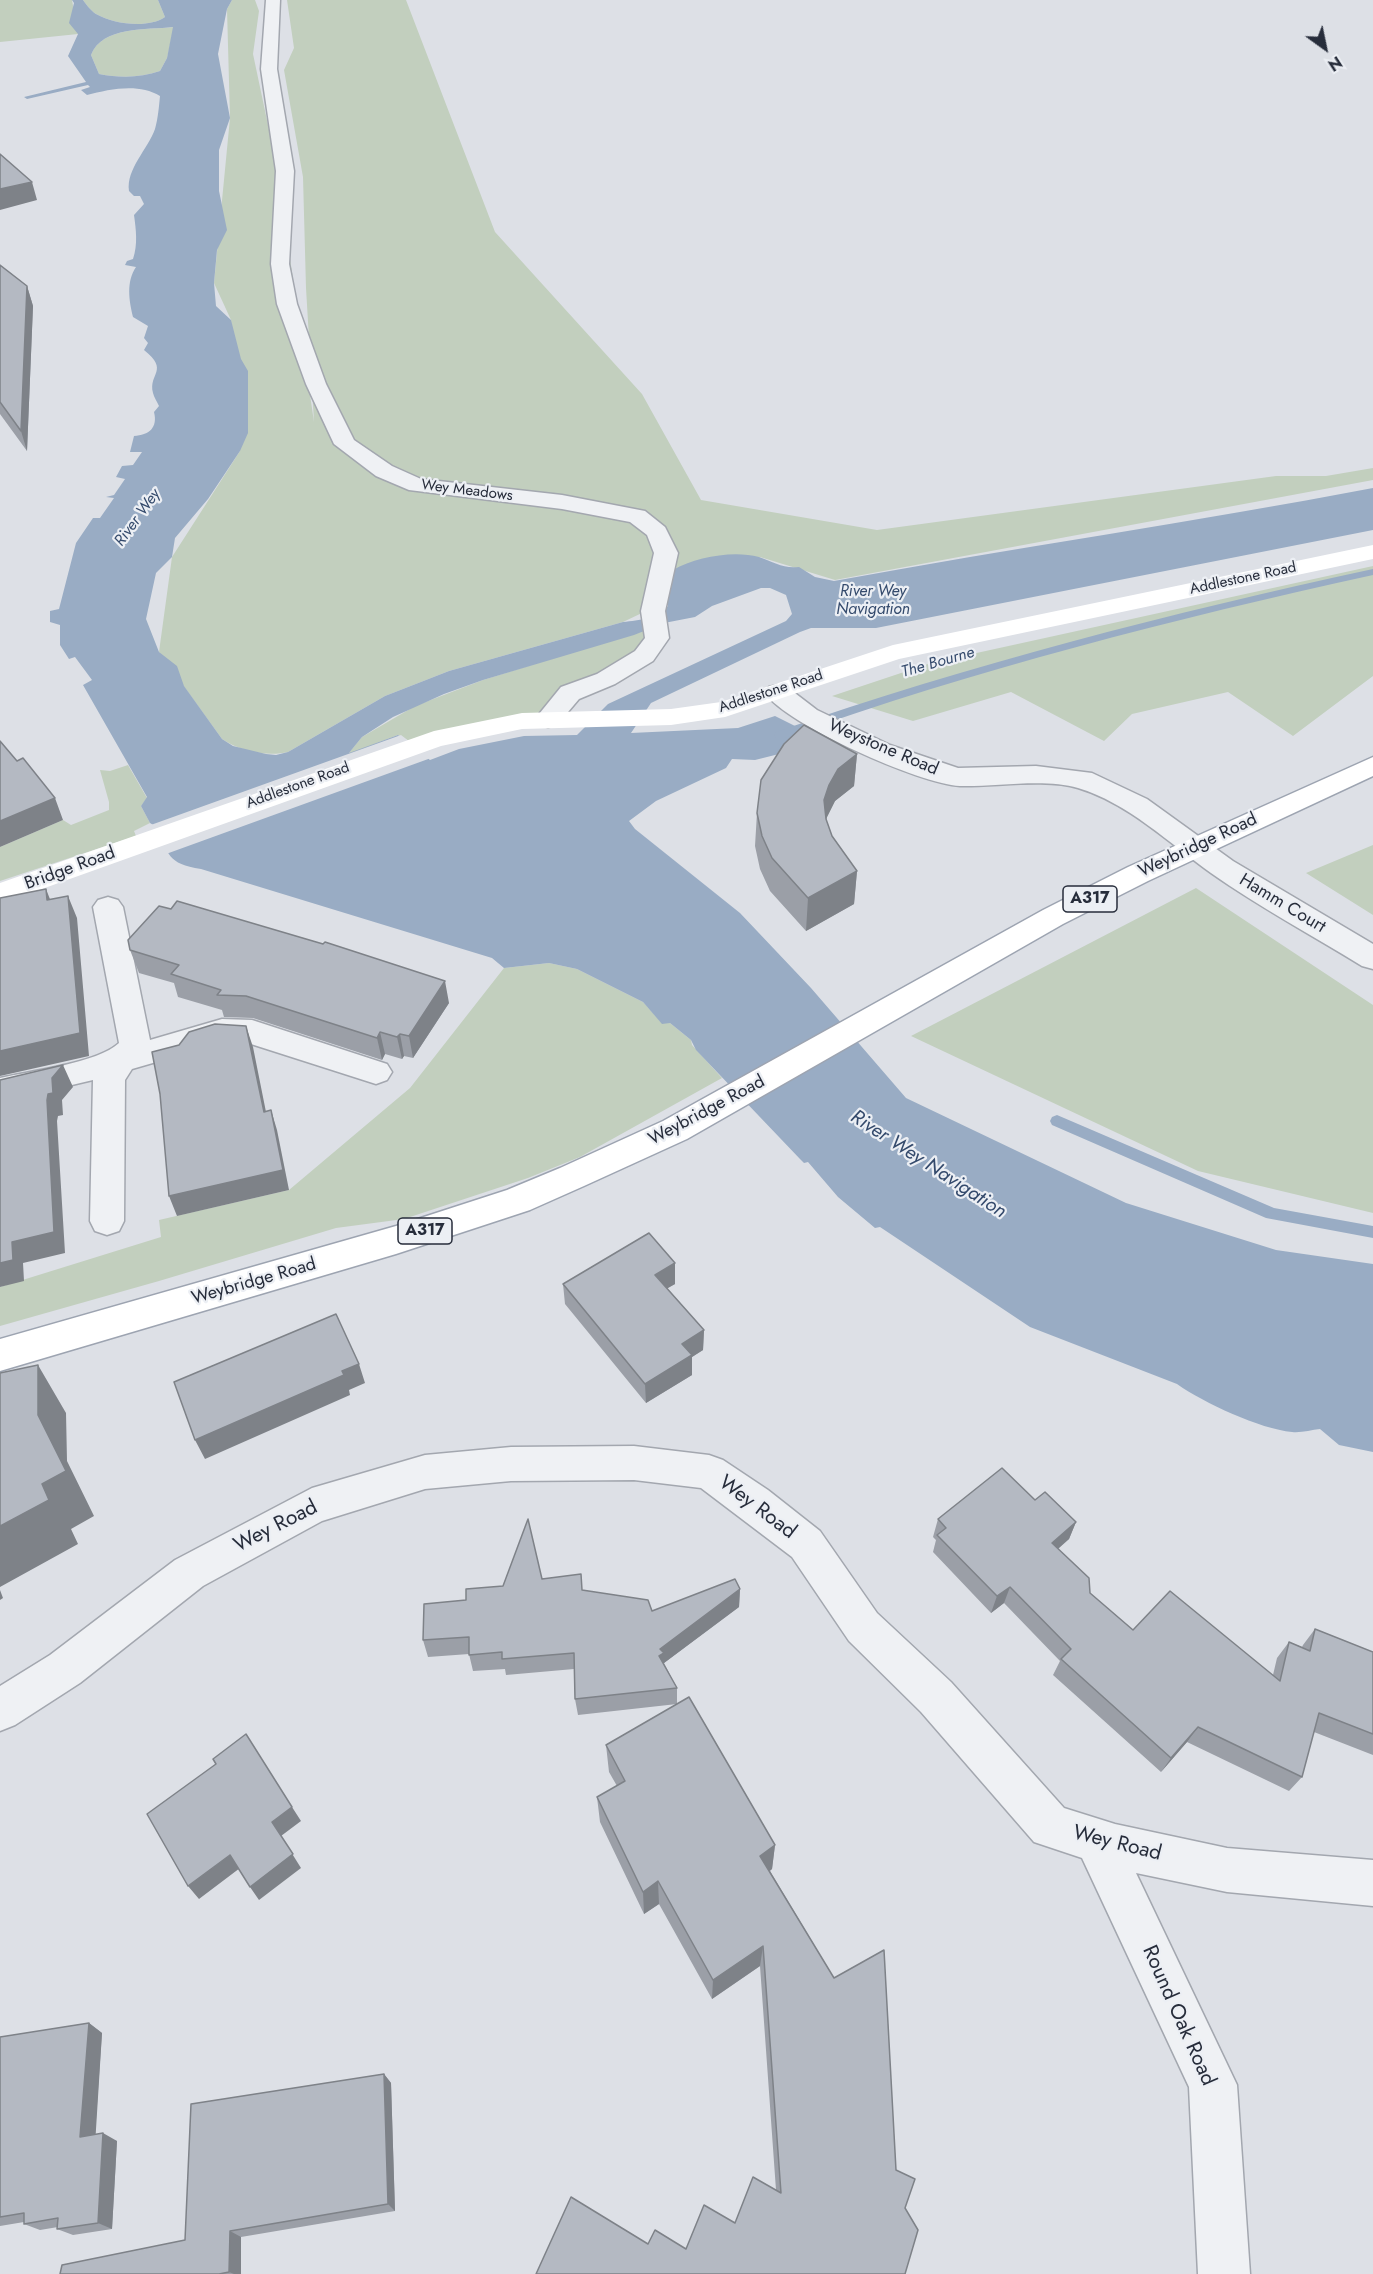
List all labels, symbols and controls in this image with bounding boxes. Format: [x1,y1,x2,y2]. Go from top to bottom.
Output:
north arrow [1295,18,1355,78]
text: N [1323,50,1347,77]
street label: Wey Meadows [420,476,514,506]
water label: River Wey [111,486,165,550]
street label: Addlestone Road [1188,559,1298,599]
water label: River Wey Navigation [836,582,910,620]
water label: The Bourne [899,643,977,683]
street label: Addlestone Road [717,667,825,717]
street label: Weystone Road [825,715,941,781]
street label: Addlestone Road [244,759,352,813]
street label: Weybridge Road [1135,809,1261,883]
street label: Bridge Road [22,843,118,895]
street label: Hamm Court [1235,870,1329,938]
road number: A317 [1063,886,1117,912]
street label: Weybridge Road [645,1071,769,1151]
water label: River Wey Navigation [846,1106,1010,1224]
road number: A317 [398,1218,452,1244]
street label: Weybridge Road [189,1254,319,1310]
street label: Wey Road [713,1471,801,1545]
street label: Wey Road [230,1495,322,1559]
street label: Wey Road [1070,1821,1164,1867]
street label: Round Oak Road [1136,1942,1220,2090]

